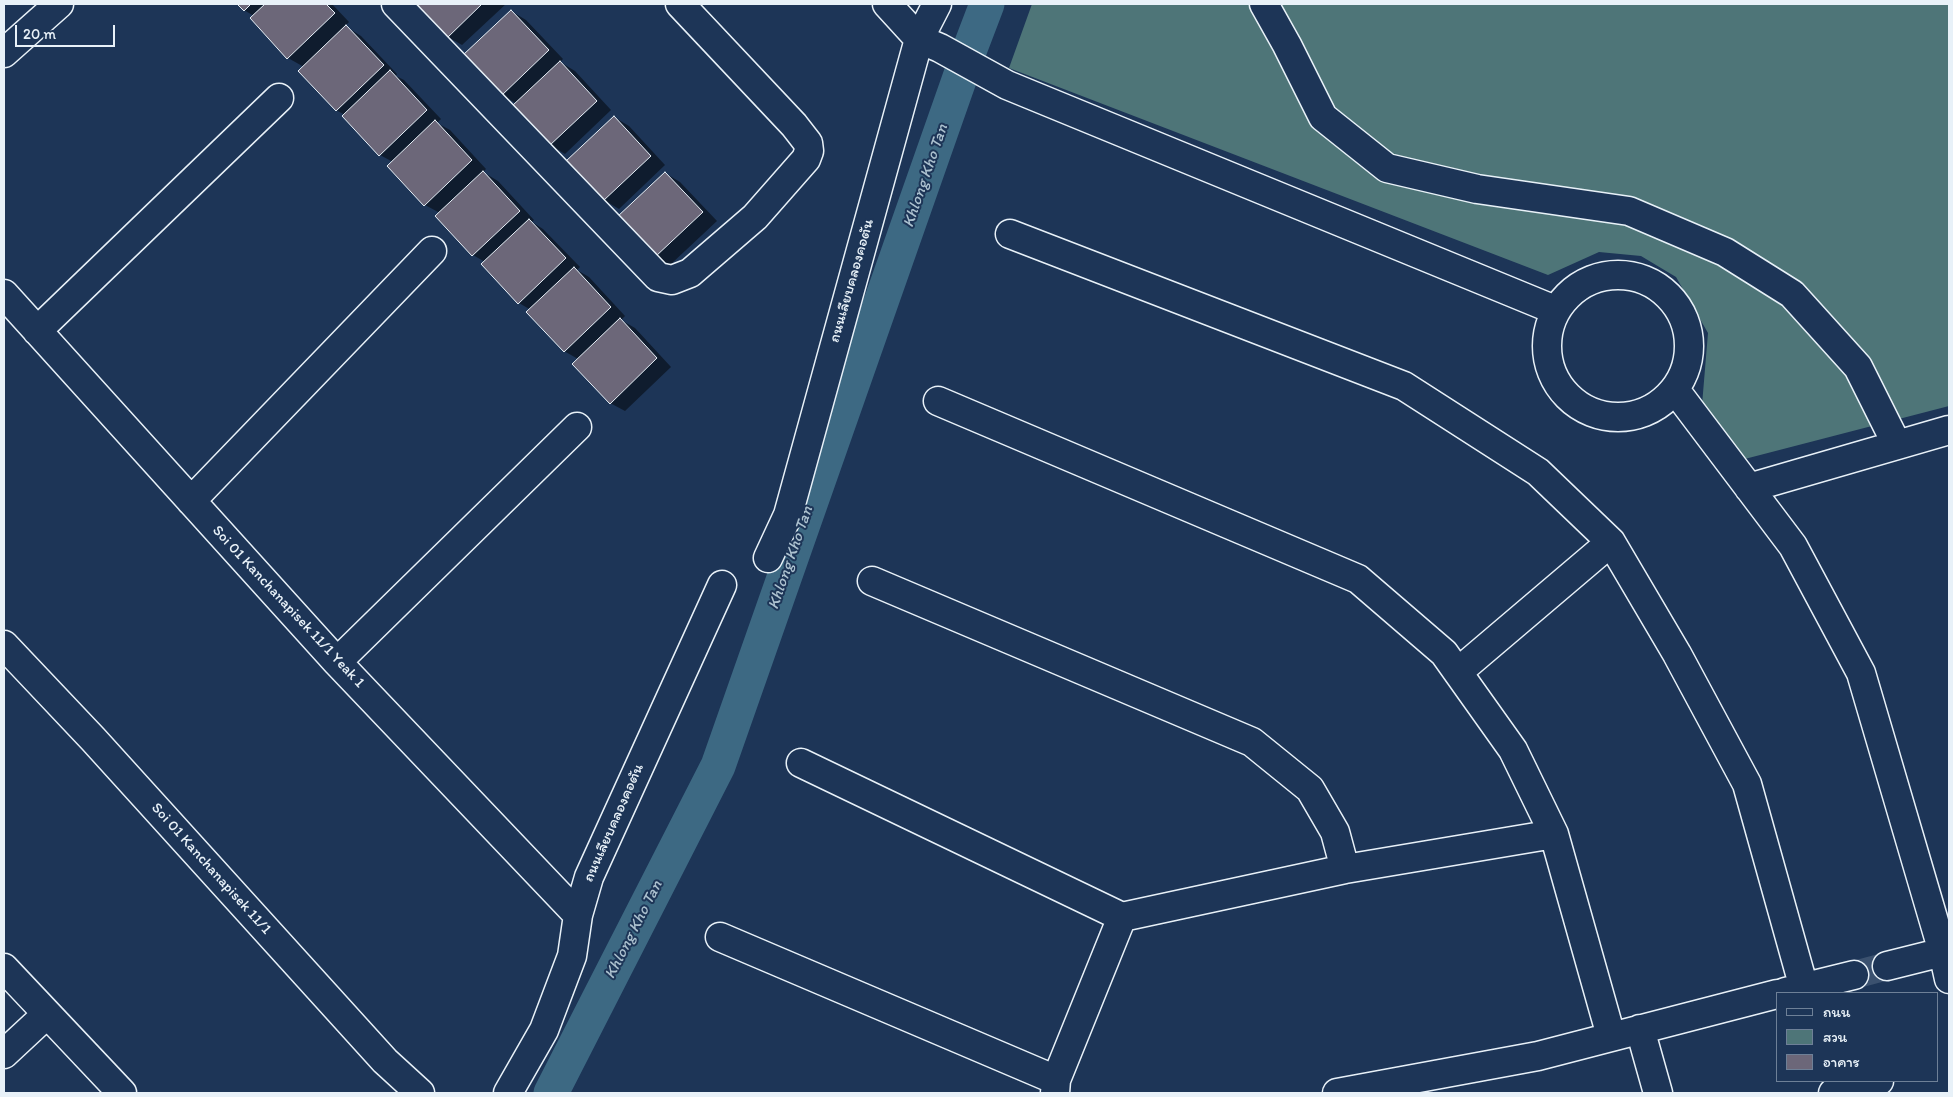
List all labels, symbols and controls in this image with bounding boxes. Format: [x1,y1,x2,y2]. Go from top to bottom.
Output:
scale bar [18,15,118,47]
text: 20 m [23,25,56,43]
water label: Khlong Kho Tan [899,122,953,230]
street label: ถนนเลียบคลองคอตัน [826,217,878,345]
water label: Khlong Kho Tan [764,504,818,612]
street label: Soi 01 Kanchanapisek 11/1 Yeak 1 [208,522,368,692]
street label: ถนนเลียบคลองคอตัน [580,761,648,885]
street label: Soi 01 Kanchanapisek 11/1 [147,800,275,938]
water label: Khlong Kho Tan [601,878,667,982]
legend [1776,992,1938,1082]
text: ถนน [1823,1003,1851,1021]
text: สวน [1823,1028,1847,1046]
text: อาคาร [1823,1053,1860,1071]

